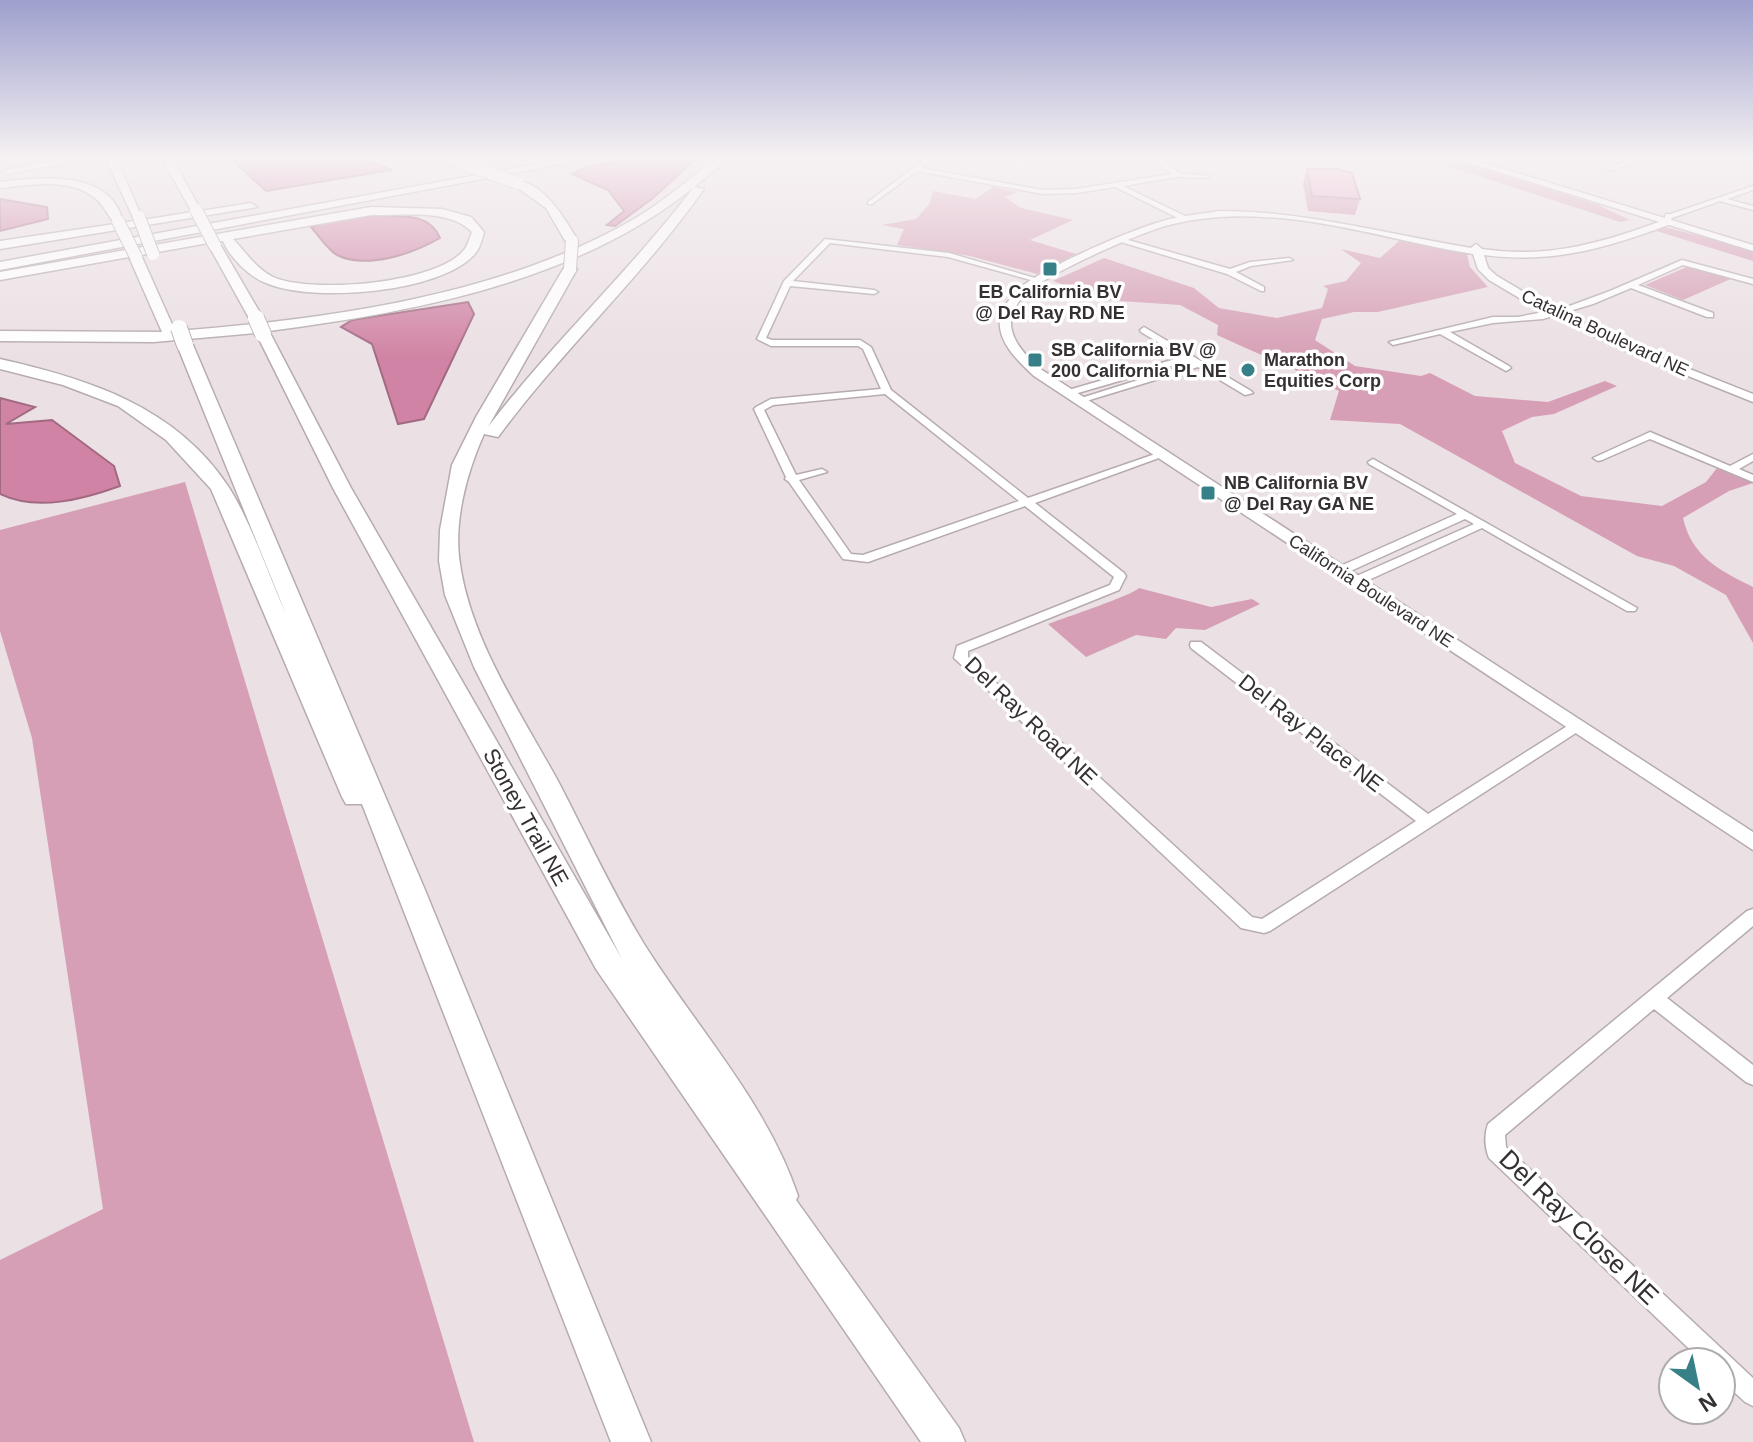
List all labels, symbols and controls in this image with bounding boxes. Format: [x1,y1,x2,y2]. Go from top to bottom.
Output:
marker: EB California BV @ Del Ray RD NE [1041,260,1059,278]
place label: EB California BV @ Del Ray RD NE [975,282,1125,323]
street label: Catalina Boulevard NE [1518,285,1692,381]
place label: SB California BV @ 200 California PL NE [1051,340,1227,381]
place label: Marathon Equities Corp [1264,350,1381,391]
marker: SB California BV @ 200 California PL NE [1026,351,1044,369]
marker: Marathon Equities Corp [1239,361,1257,379]
place label: NB California BV @ Del Ray GA NE [1224,473,1374,514]
marker: NB California BV @ Del Ray GA NE [1199,484,1217,502]
street label: California Boulevard NE [1285,530,1457,652]
street label: Del Ray Road NE [960,652,1102,790]
street label: Del Ray Place NE [1234,669,1388,797]
street label: Stoney Trail NE [478,744,574,890]
street label: Del Ray Close NE [1493,1143,1665,1311]
north arrow [1657,1346,1737,1426]
text: N [1694,1388,1721,1417]

